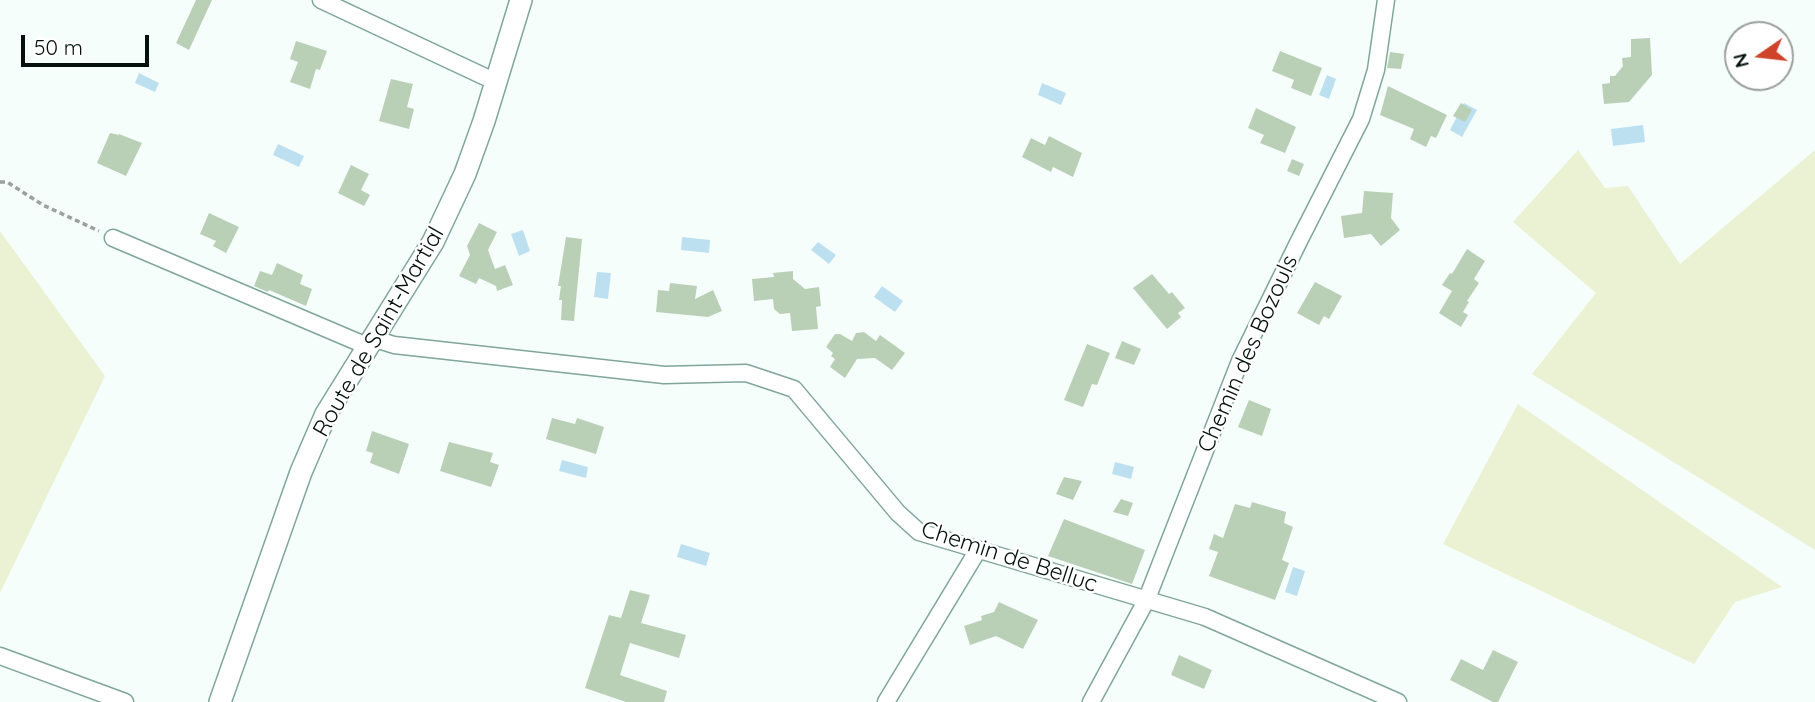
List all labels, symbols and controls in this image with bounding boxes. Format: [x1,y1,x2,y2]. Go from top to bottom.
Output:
scale bar [24,21,152,65]
north arrow [1724,21,1794,91]
text: 50 m [34,34,83,60]
text: N [1727,51,1754,70]
street label: Route de Saint-Martial [308,222,450,442]
street label: Chemin des Bozouls [1192,251,1304,457]
street label: Chemin de Belluc [918,516,1100,598]

